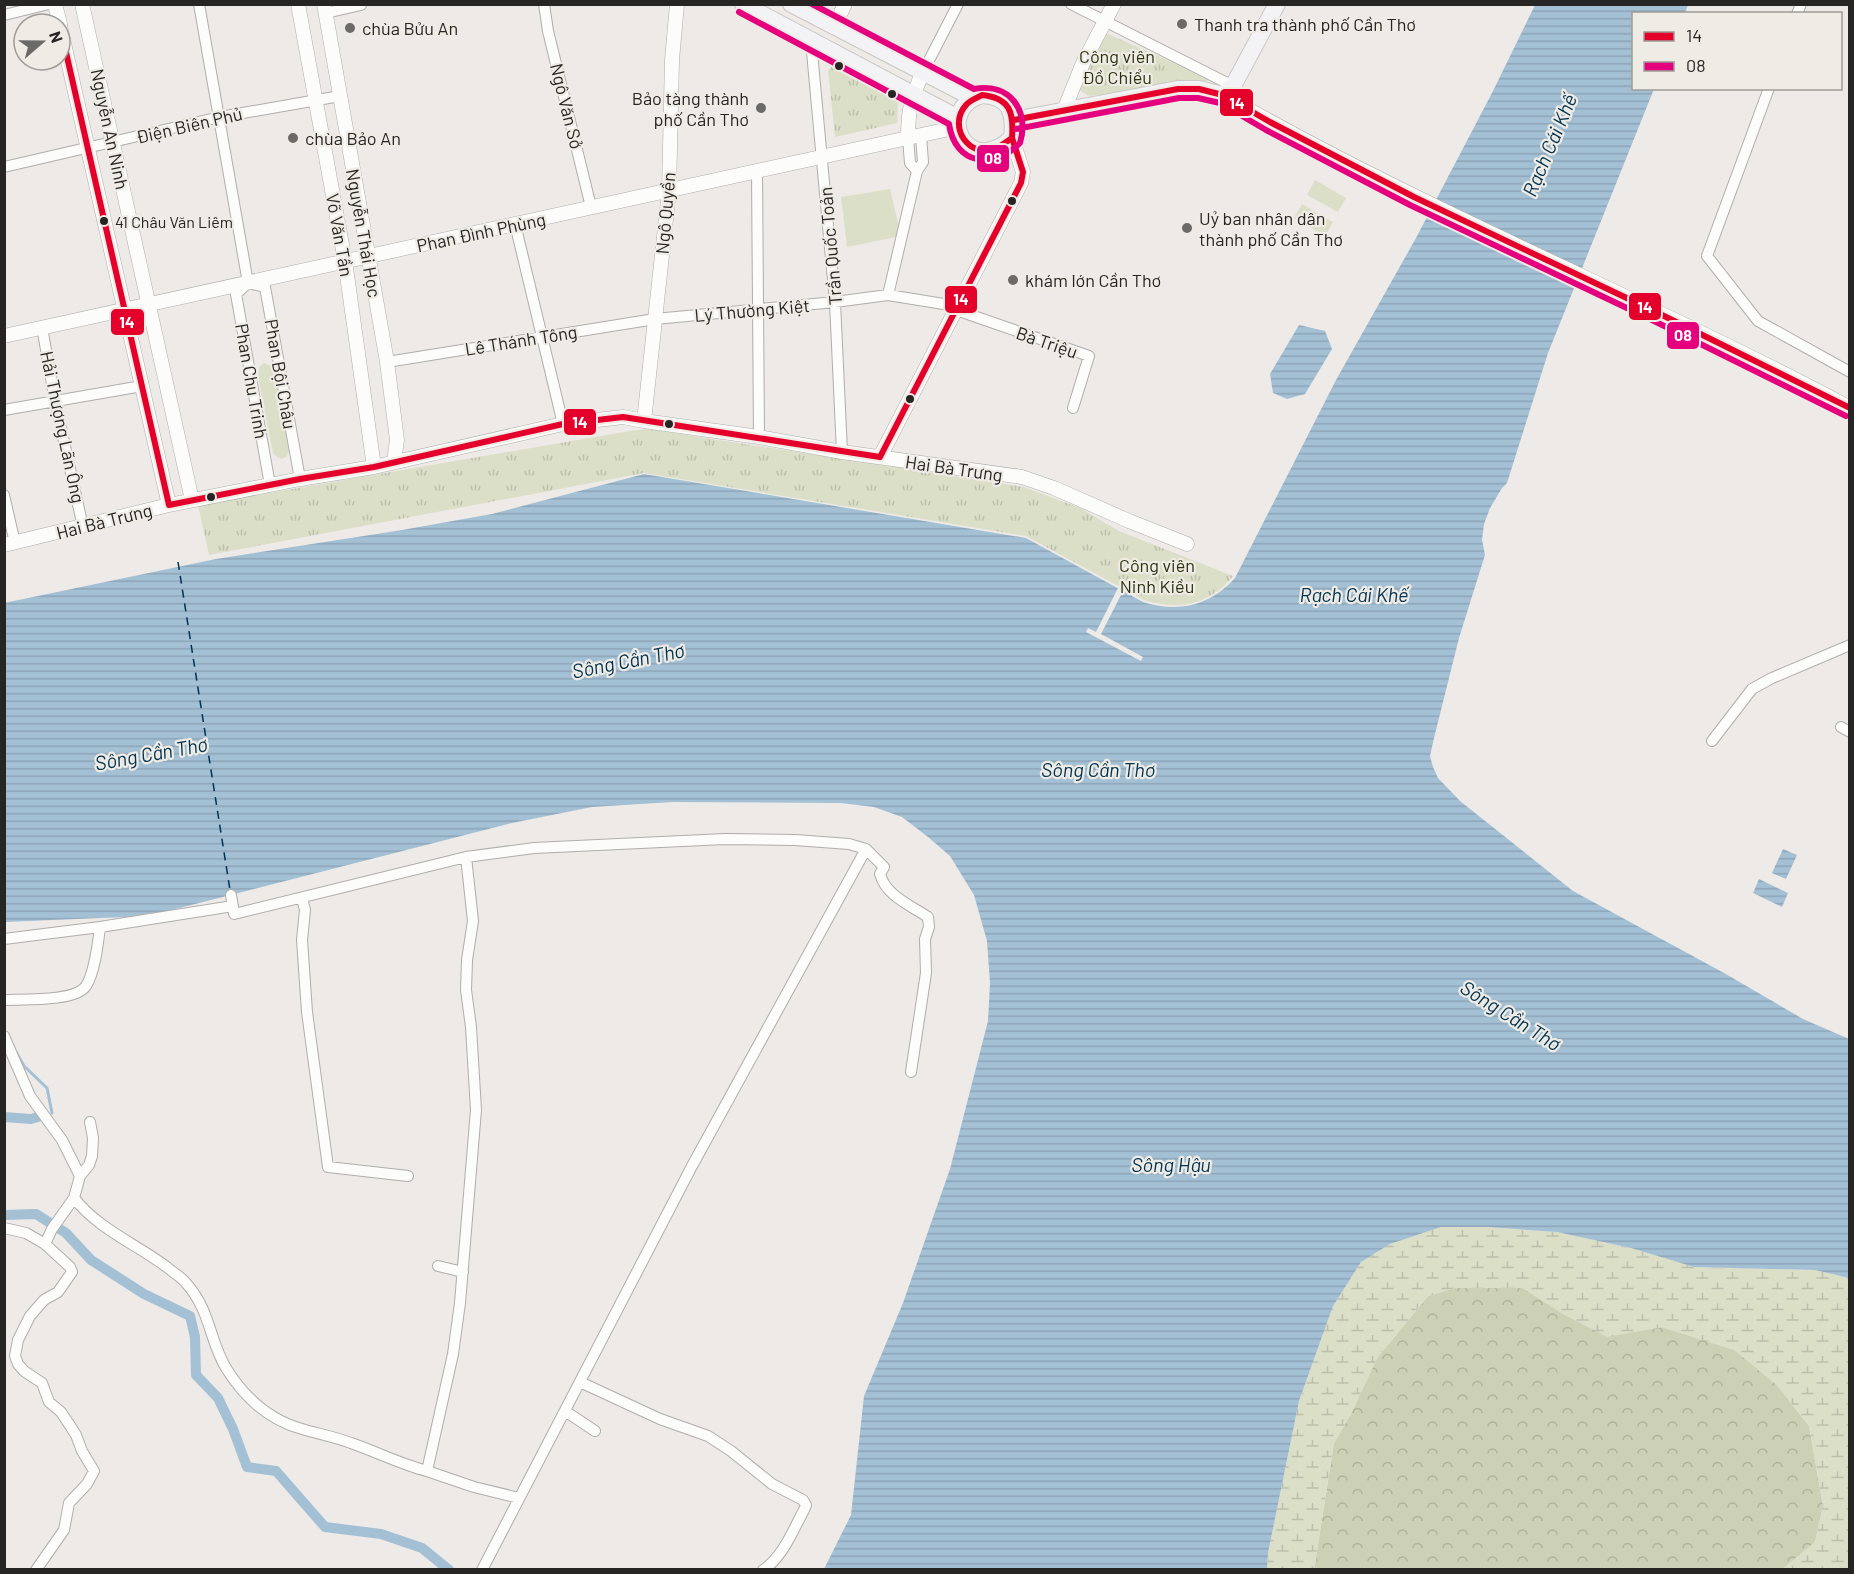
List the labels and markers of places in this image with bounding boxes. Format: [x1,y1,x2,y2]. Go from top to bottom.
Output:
place label: Thanh tra thành phố Cần Thơ [1194,13,1416,35]
place label: chùa Bửu An [362,17,458,39]
marker: Thanh tra thành phố Cần Thơ [1175,17,1189,31]
marker: chùa Bửu An [343,21,357,35]
unlabelled marker [833,60,845,72]
place label: Bảo tàng thành phố Cần Thơ [632,87,749,130]
unlabelled marker [886,88,898,100]
marker: Bảo tàng thành phố Cần Thơ [754,101,768,115]
place label: chùa Bảo An [305,127,401,149]
marker: chùa Bảo An [286,131,300,145]
unlabelled marker [1006,195,1018,207]
place label: Uỷ ban nhân dân thành phố Cần Thơ [1199,207,1343,250]
place label: 41 Châu Văn Liêm [115,212,233,231]
marker: 41 Châu Văn Liêm [98,215,110,227]
marker: Uỷ ban nhân dân thành phố Cần Thơ [1180,221,1194,235]
place label: khám lớn Cần Thơ [1025,269,1161,291]
marker: khám lớn Cần Thơ [1006,273,1020,287]
unlabelled marker [904,393,916,405]
unlabelled marker [663,418,675,430]
unlabelled marker [205,491,217,503]

